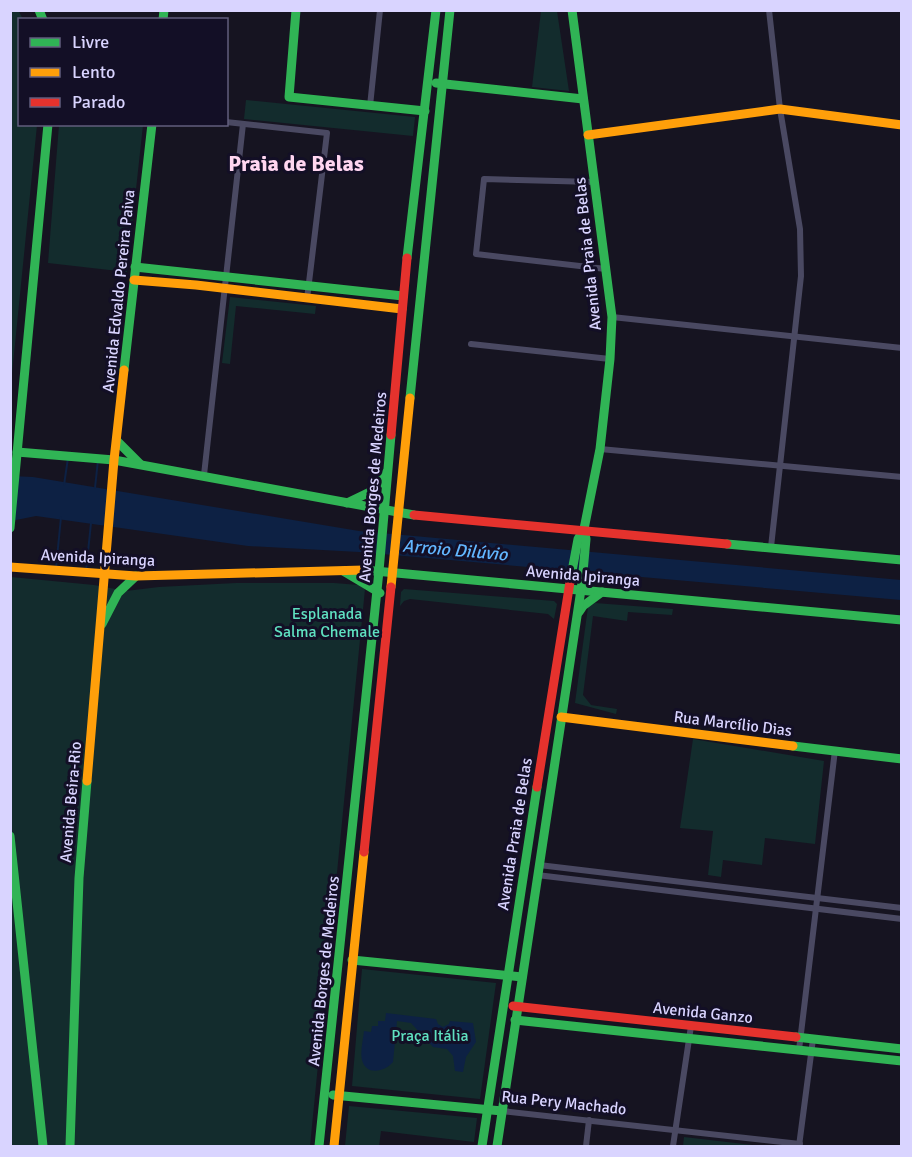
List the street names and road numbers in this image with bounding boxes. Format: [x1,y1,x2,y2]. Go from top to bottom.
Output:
street label: Avenida Praia de Belas [570,176,606,332]
street label: Avenida Edvaldo Pereira Paiva [98,189,140,393]
street label: Avenida Borges de Medeiros [355,391,391,583]
street label: Avenida Ipiranga [40,545,156,571]
street label: Avenida Ipiranga [525,561,641,591]
street label: Rua Marcílio Dias [673,707,793,741]
street label: Avenida Beira-Rio [56,741,86,864]
street label: Avenida Praia de Belas [493,757,537,912]
street label: Avenida Borges de Medeiros [304,875,344,1067]
street label: Avenida Ganzo [652,998,754,1028]
street label: Rua Pery Machado [500,1086,627,1120]

